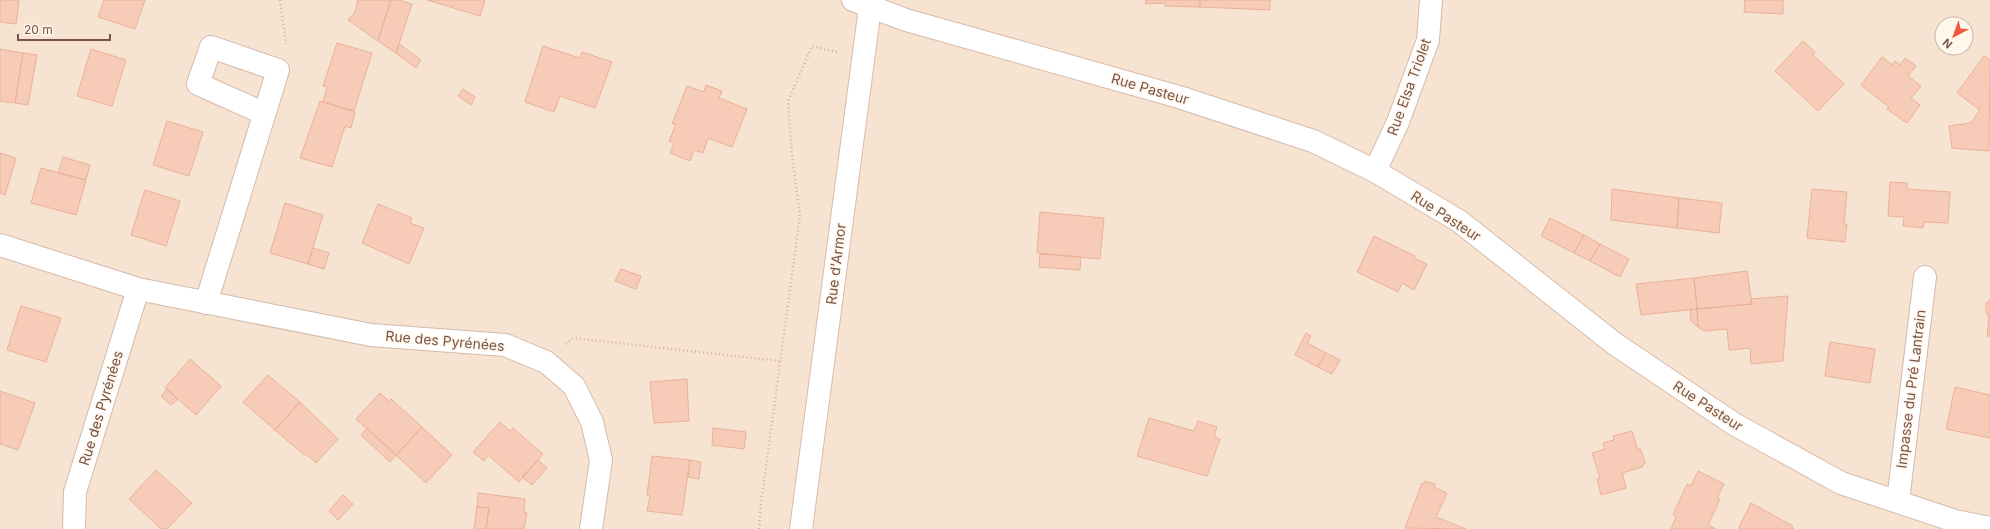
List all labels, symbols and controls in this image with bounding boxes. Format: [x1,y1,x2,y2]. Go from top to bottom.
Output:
scale bar [18,16,110,42]
north arrow [1934,16,1974,56]
text: 20 m [24,22,53,37]
street label: Rue Elsa Triolet [1383,36,1434,138]
text: N [1940,36,1955,52]
street label: Rue Pasteur [1109,69,1191,108]
street label: Rue Pasteur [1408,187,1484,244]
street label: Rue d'Armor [822,222,849,306]
street label: Impasse du Pré Lantrain [1892,309,1929,469]
street label: Rue des Pyrénées [385,327,505,354]
street label: Rue des Pyrénées [75,348,126,467]
street label: Rue Pasteur [1670,377,1746,434]

